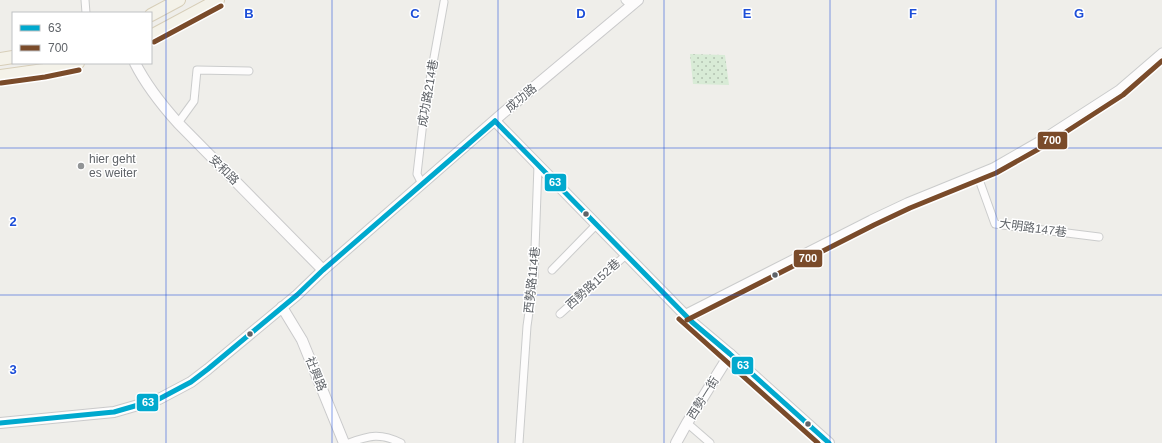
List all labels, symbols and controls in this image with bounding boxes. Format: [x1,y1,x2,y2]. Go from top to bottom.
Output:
text: B [244,6,254,21]
text: C [410,6,420,21]
text: D [576,6,586,21]
text: E [743,6,752,21]
text: F [909,6,917,21]
text: G [1074,6,1084,21]
legend [12,12,152,64]
text: 63 [48,21,62,35]
text: 700 [48,41,68,55]
street label: 成功路214巷 [415,58,441,128]
street label: 成功路 [503,81,539,115]
line badge: 700 [1037,131,1068,150]
text: 700 [1043,134,1061,146]
place label: hier geht es weiter [89,152,137,180]
street label: 安和路 [206,152,242,188]
marker: hier geht es weiter [76,161,86,171]
line badge: 63 [544,173,567,192]
text: 63 [549,176,561,188]
unlabelled marker [581,209,591,219]
text: 2 [9,214,17,229]
street label: 大明路147巷 [998,216,1068,240]
street label: 西勢路114巷 [522,246,542,314]
line badge: 700 [793,249,823,268]
text: 700 [799,252,817,264]
street label: 西勢路152巷 [563,256,623,312]
unlabelled marker [770,270,780,280]
unlabelled marker [245,329,255,339]
street label: 社興路 [303,355,329,393]
line badge: 63 [731,356,754,375]
text: 63 [737,359,749,371]
text: 3 [9,362,17,377]
street label: 西勢一街 [684,374,722,422]
line badge: 63 [136,393,159,412]
text: 63 [142,396,154,408]
unlabelled marker [803,419,813,429]

